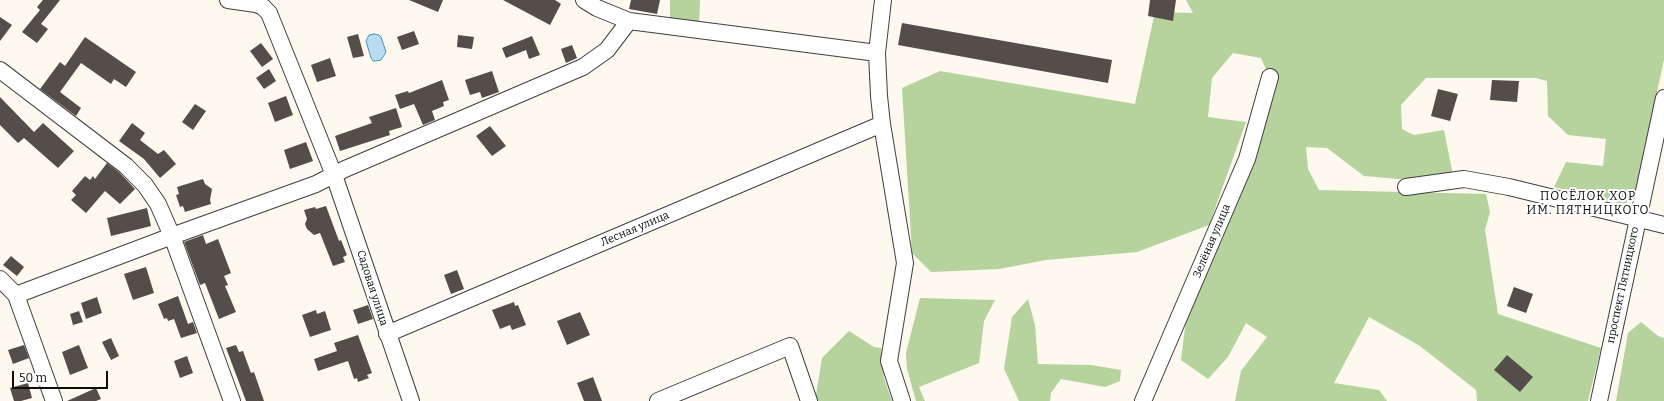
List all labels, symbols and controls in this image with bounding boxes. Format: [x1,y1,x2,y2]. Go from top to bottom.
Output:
district label: ПОСЁЛОК ХОР ИМ. ПЯТНИЦКОГО [1526,190,1650,218]
street label: Зелёная улица [1191,202,1233,280]
street label: Лесная улица [599,209,671,249]
street label: проспект Пятницкого [1604,226,1642,344]
street label: Садовая улица [354,249,390,327]
scale bar [14,363,110,389]
text: 50 m [19,371,47,385]

